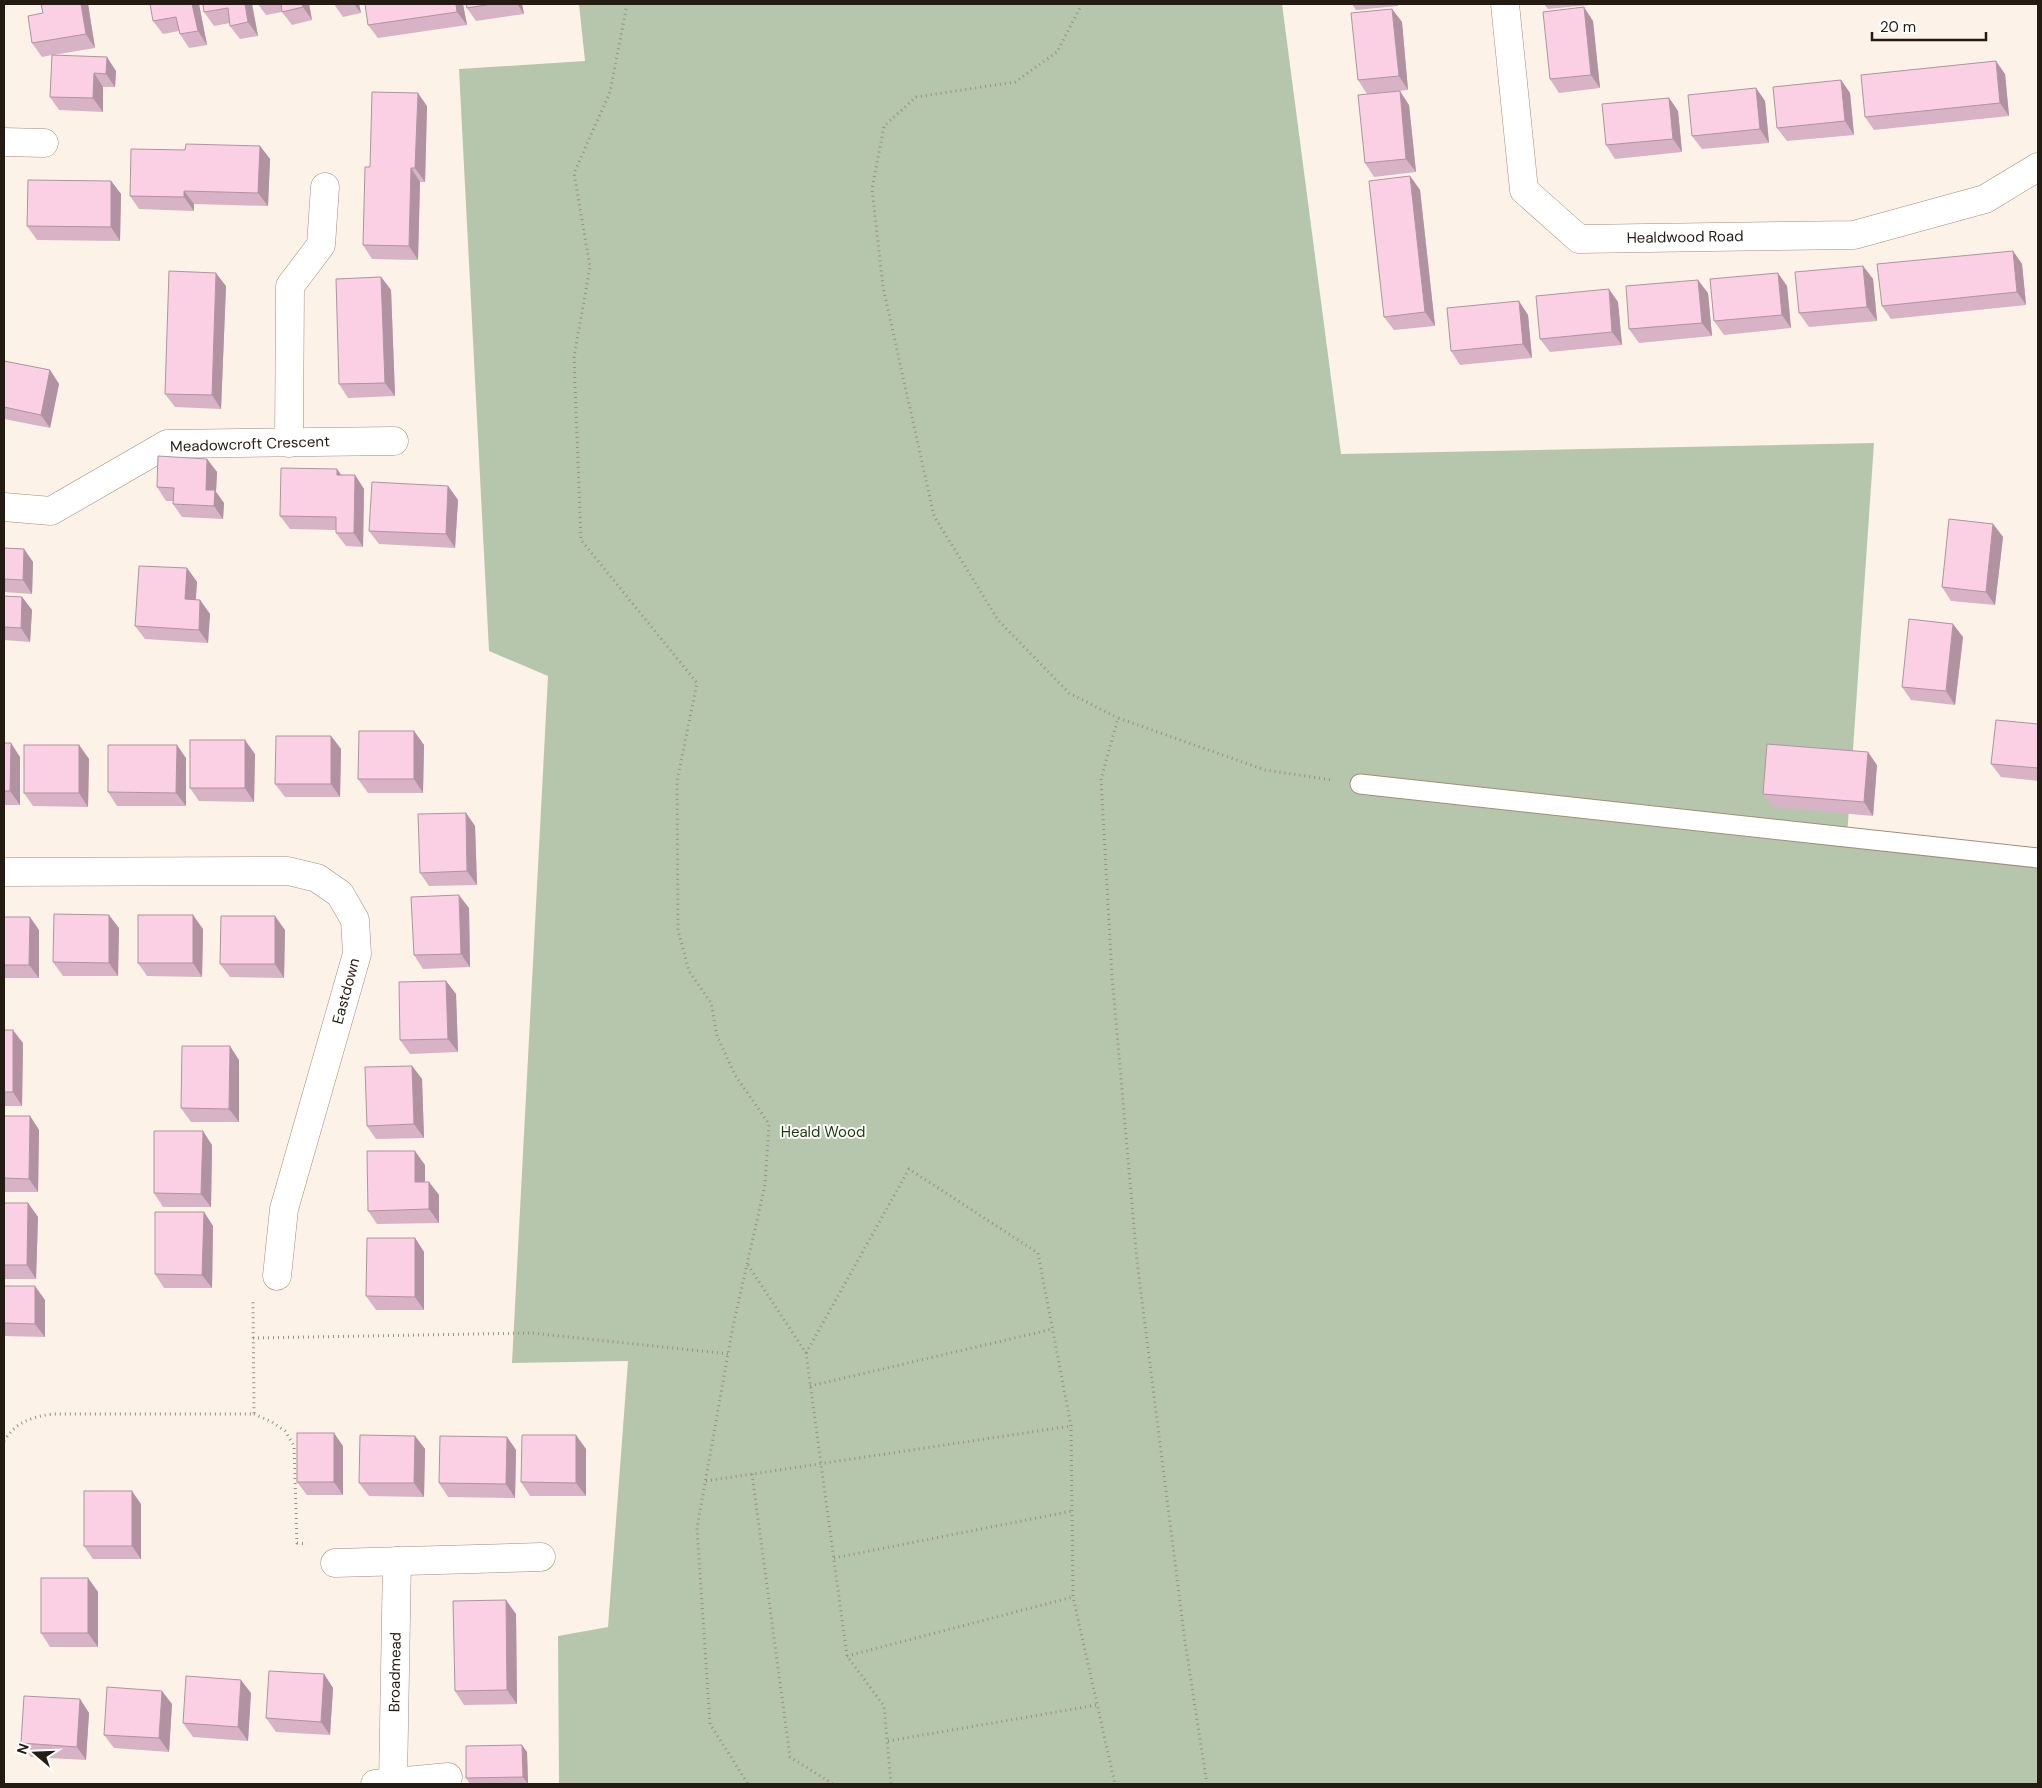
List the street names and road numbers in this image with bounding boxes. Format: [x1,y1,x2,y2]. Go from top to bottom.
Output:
street label: Healdwood Road [1626,226,1744,248]
street label: Meadowcroft Crescent [170,431,330,457]
street label: Eastdown [328,956,364,1026]
street label: Broadmead [384,1632,406,1712]

